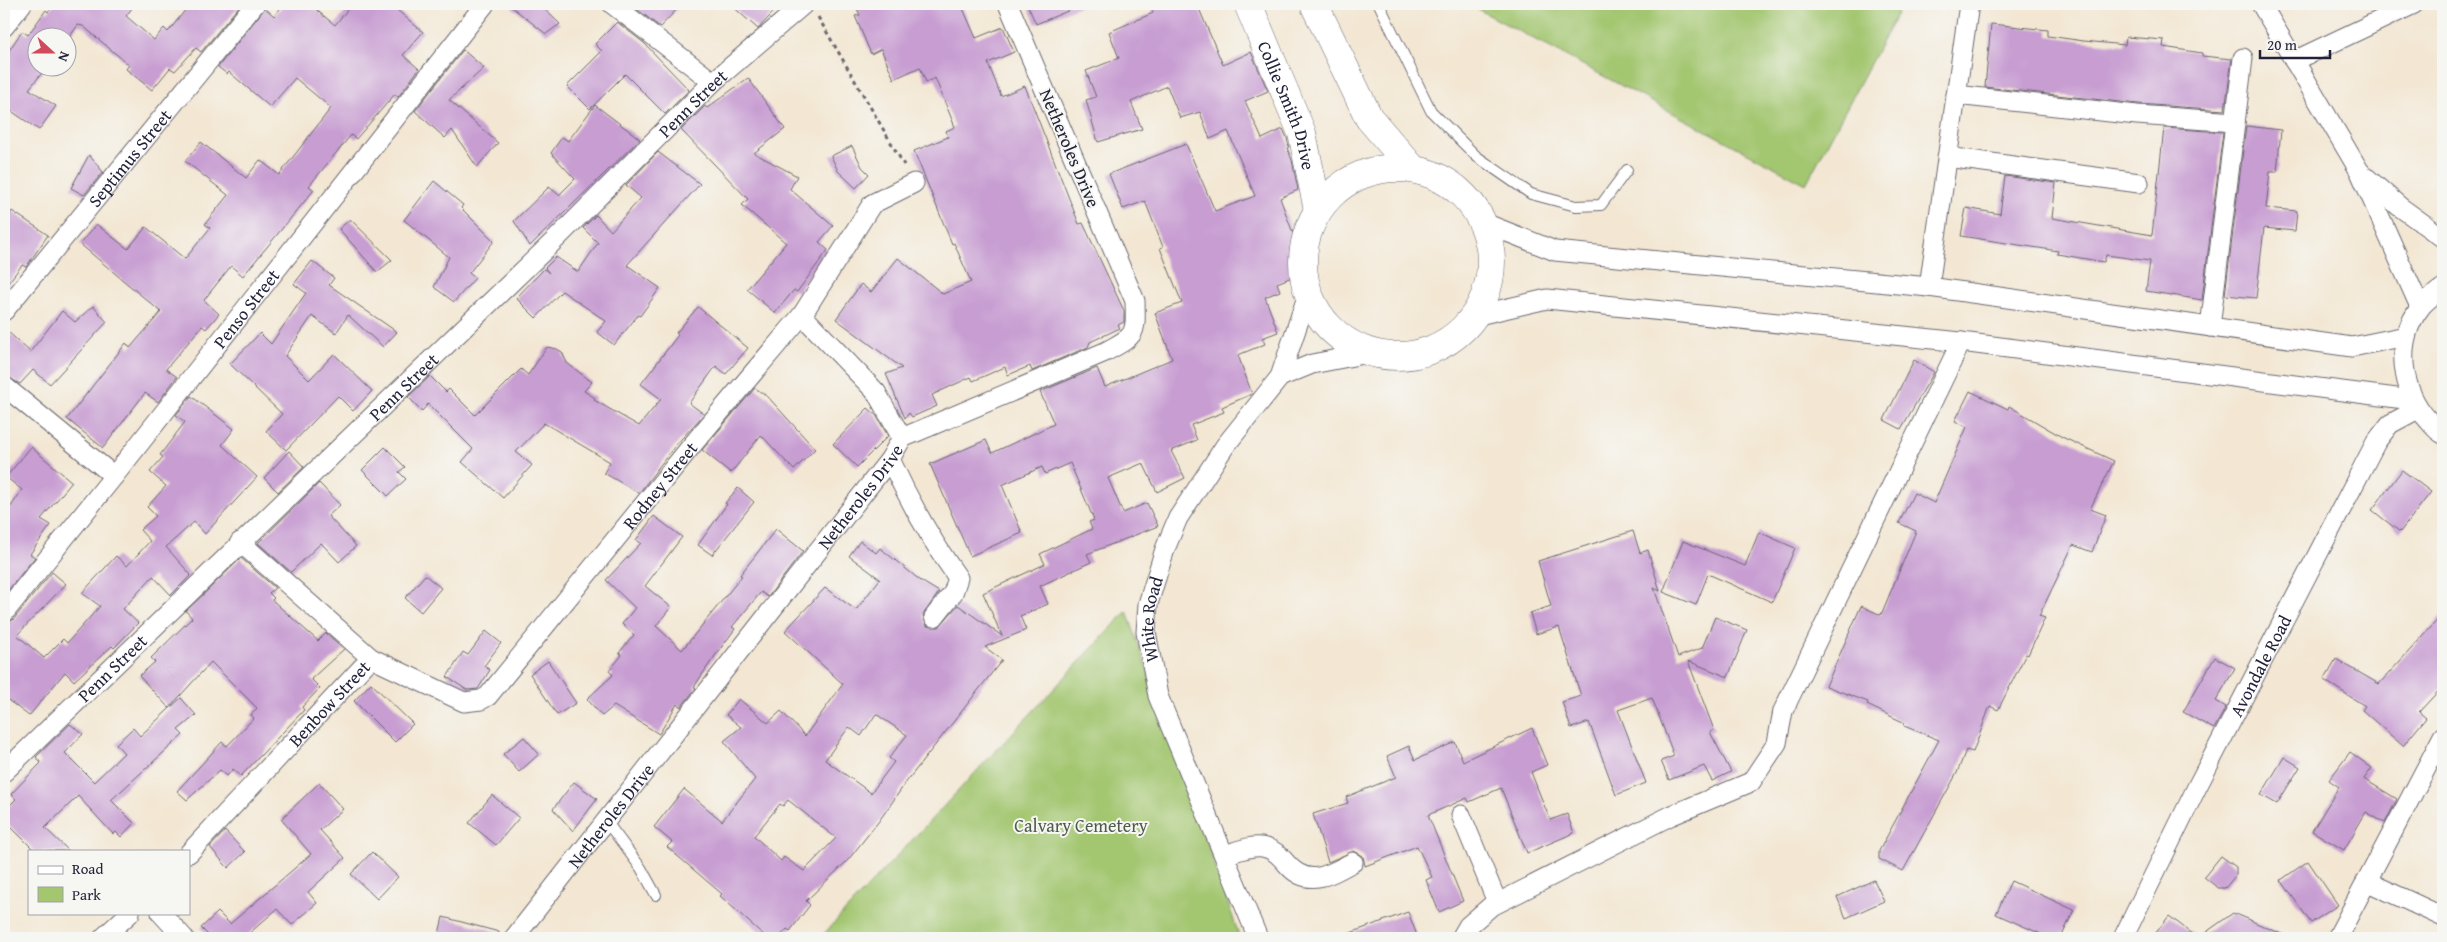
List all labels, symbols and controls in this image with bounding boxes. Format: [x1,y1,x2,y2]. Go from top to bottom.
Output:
north arrow [28,28,78,78]
scale bar [2260,28,2330,60]
text: 20 m [2267,34,2298,55]
street label: Collie Smith Drive [1251,37,1323,172]
text: N [53,49,75,65]
street label: Penn Street [652,62,733,143]
street label: Netheroles Drive [1033,85,1107,211]
street label: Septimus Street [81,102,178,213]
street label: Penso Street [206,262,286,354]
street label: Penn Street [362,346,445,427]
street label: Rodney Street [616,435,704,535]
street label: Netheroles Drive [811,439,909,555]
street label: White Road [1133,572,1169,664]
street label: Avondale Road [2222,610,2298,721]
street label: Penn Street [71,627,153,708]
street label: Benbow Street [282,653,376,752]
street label: Netheroles Drive [561,757,660,873]
park label: Calvary Cemetery [1014,812,1148,839]
legend [28,850,190,914]
text: Road [72,858,103,879]
text: Park [72,884,101,905]

